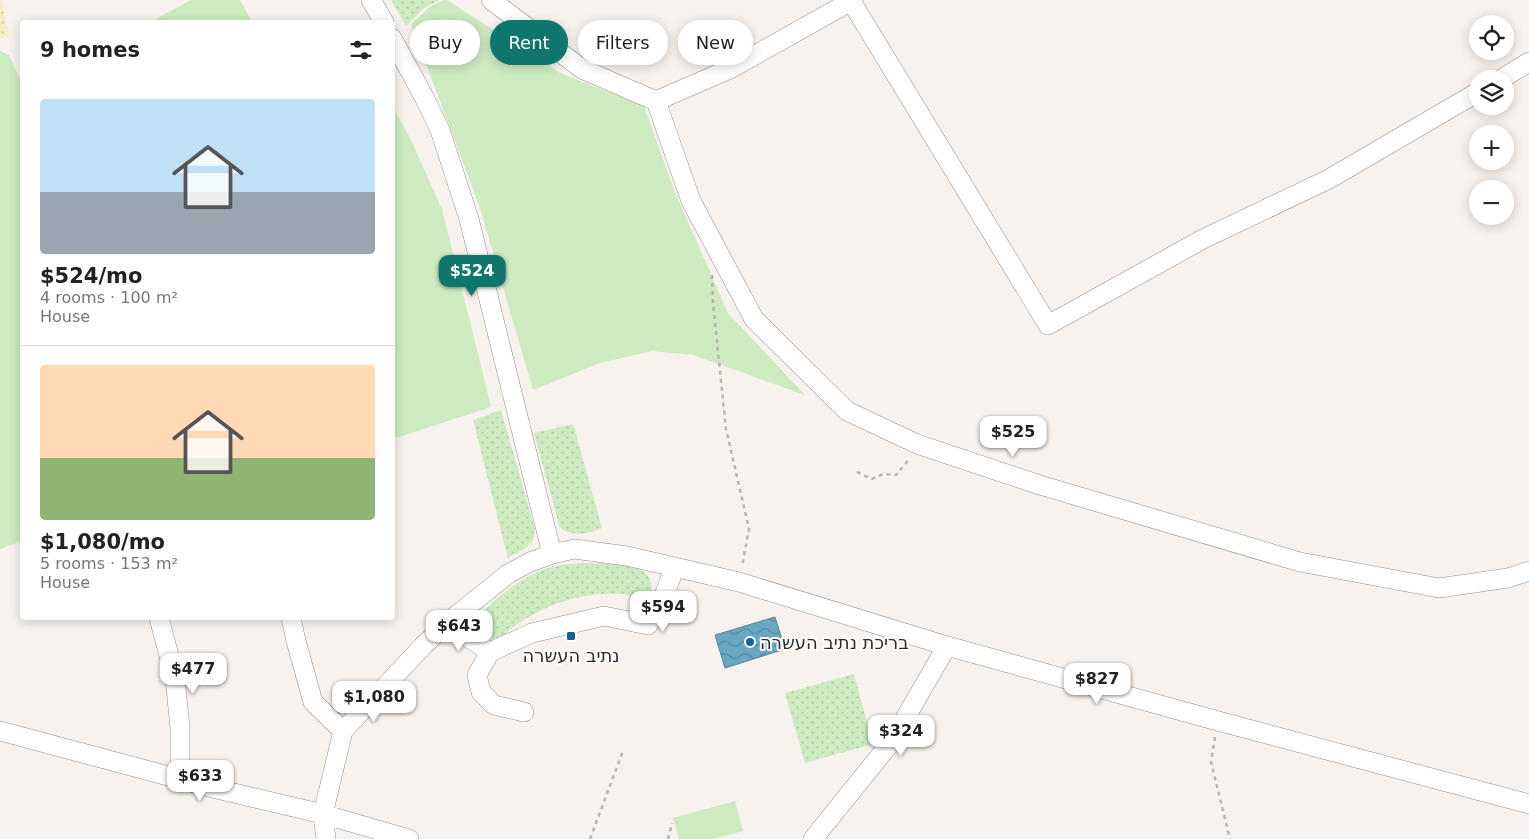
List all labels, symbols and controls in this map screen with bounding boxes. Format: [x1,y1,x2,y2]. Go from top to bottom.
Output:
map controls [1469,15,1514,225]
button: locate [1469,15,1514,60]
chip: Buy [410,20,480,65]
chip: Rent [490,20,568,65]
chip: Filters [578,20,668,65]
chip: New [678,20,753,65]
icon: filters [347,36,375,64]
text: 9 homes [40,38,140,62]
button: layers [1469,70,1514,115]
button: + [1469,125,1514,170]
icon: home [163,132,253,222]
button: − [1469,180,1514,225]
pin: $524 [442,254,502,297]
text: $524 [450,261,494,280]
text: $524/mo [40,264,142,288]
text: 4 rooms · 100 m² [40,288,178,307]
text: House [40,307,90,326]
icon: home [163,397,253,487]
pin: $525 [983,416,1043,458]
text: $525 [991,422,1035,441]
text: $1,080/mo [40,530,165,554]
text: 5 rooms · 153 m² [40,554,178,573]
text: House [40,573,90,592]
pin: $594 [633,590,693,633]
text: $594 [641,597,685,616]
pin: $643 [429,610,489,652]
text: $643 [437,616,481,635]
marker: נתיב העשרה [565,630,577,642]
place label: בריכת נתיב העשרה [760,632,909,653]
marker: בריכת נתיב העשרה [744,636,756,648]
place label: נתיב העשרה [523,645,619,666]
pin: $477 [163,652,223,695]
text: $477 [171,659,215,678]
pin: $827 [1067,662,1127,705]
text: $827 [1075,669,1119,688]
pin: $1,080 [333,680,415,723]
text: $1,080 [343,687,405,706]
pin: $324 [871,714,931,757]
text: $324 [879,721,923,740]
pin: $633 [170,760,230,802]
text: $633 [178,766,222,785]

